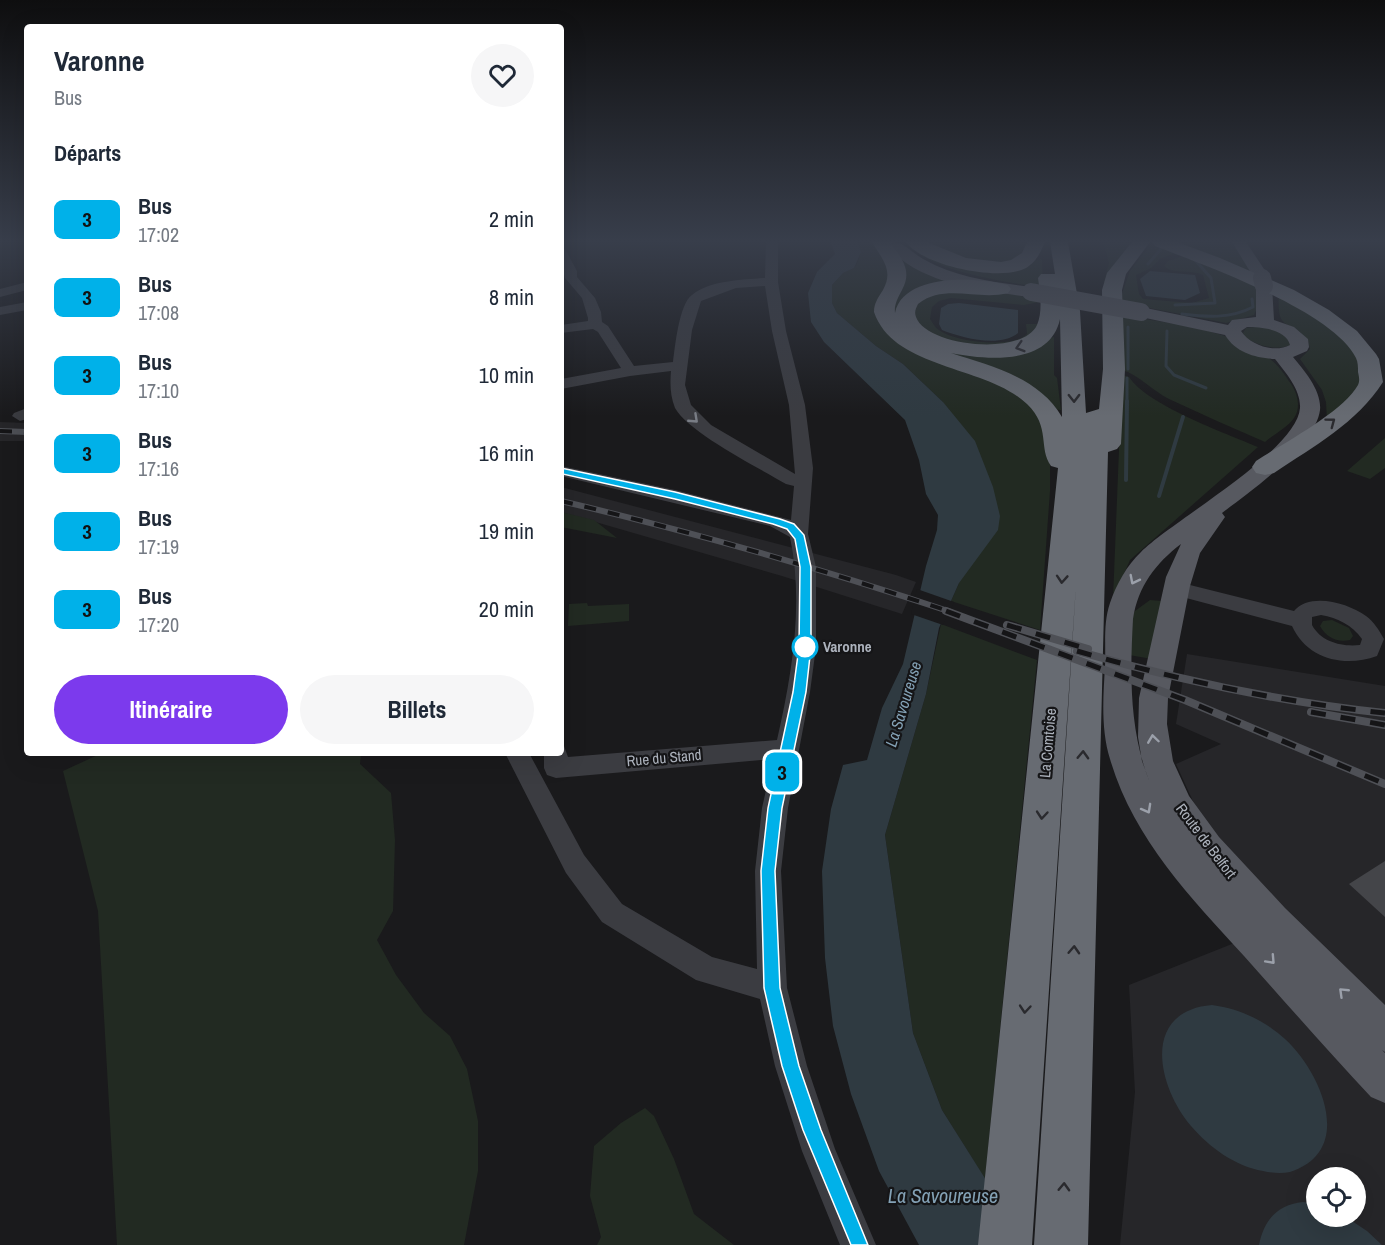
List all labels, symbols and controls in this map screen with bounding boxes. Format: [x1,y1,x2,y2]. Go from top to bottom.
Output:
text: Varonne [54,42,145,80]
button: heart [471,44,534,107]
text: Bus [54,84,82,111]
text: Départs [54,138,121,168]
text: Bus [138,191,172,221]
text: 2 min [489,204,534,234]
text: 3 [82,205,92,234]
text: 17:02 [138,221,179,248]
text: Bus [138,269,172,299]
text: 8 min [489,282,534,312]
text: 3 [82,283,92,312]
text: 17:08 [138,299,179,326]
one-way arrow [1015,340,1026,352]
text: Bus [138,347,172,377]
text: 10 min [479,360,534,390]
text: 3 [82,361,92,390]
text: 17:10 [138,377,179,404]
one-way arrow [1068,393,1080,402]
one-way arrow [688,412,698,423]
one-way arrow [1324,419,1335,430]
text: Bus [138,425,172,455]
text: 16 min [479,438,534,468]
text: 3 [82,439,92,468]
text: 17:16 [138,455,179,482]
text: Bus [138,503,172,533]
text: 19 min [479,516,534,546]
text: 3 [82,517,92,546]
text: 17:19 [138,533,179,560]
one-way arrow [1056,574,1069,583]
one-way arrow [1129,574,1141,585]
text: Bus [138,581,172,611]
text: 20 min [479,594,534,624]
text: 3 [82,595,92,624]
text: 17:20 [138,611,179,638]
marker: Varonne [792,634,818,660]
place label: Varonne [823,636,872,657]
water label: La Savoureuse [880,659,926,749]
button: Itinéraire [54,675,288,744]
button: Billets [300,675,534,744]
street label: La Comtoise [1034,707,1061,779]
one-way arrow [1148,734,1160,743]
street label: Rue du Stand [626,744,702,771]
one-way arrow [1076,750,1089,759]
line badge: 3 [762,752,802,792]
text: 3 [777,758,787,787]
street label: Route de Belfort [1171,799,1242,883]
one-way arrow [1140,803,1152,814]
one-way arrow [1036,810,1049,819]
one-way arrow [1068,945,1081,954]
one-way arrow [1264,953,1275,963]
one-way arrow [1339,988,1349,999]
one-way arrow [1019,1005,1032,1014]
map controls [1306,1167,1366,1227]
button: locate [1306,1167,1366,1227]
water label: La Savoureuse [888,1182,998,1209]
one-way arrow [1057,1182,1070,1191]

